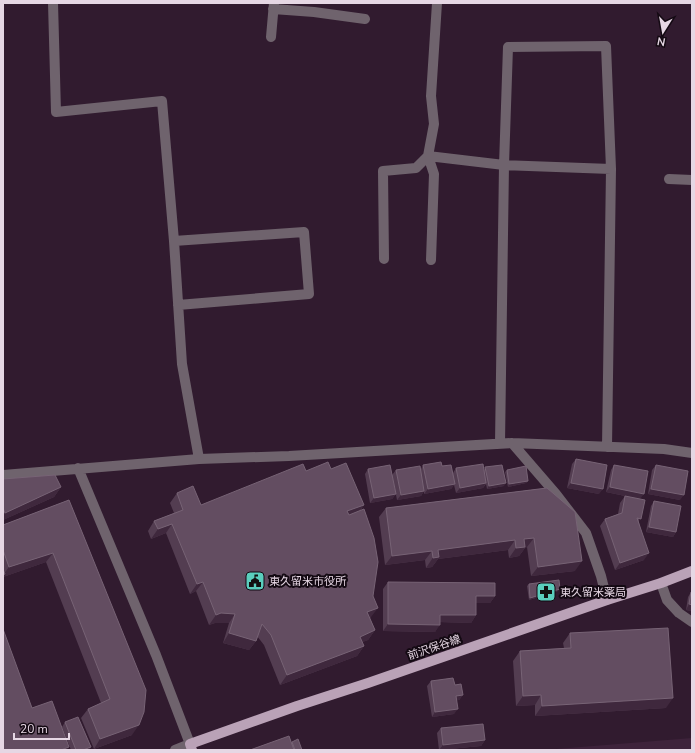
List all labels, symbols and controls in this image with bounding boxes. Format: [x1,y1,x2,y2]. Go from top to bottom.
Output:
north arrow [643,12,683,52]
text: N [656,33,667,49]
public building icon: 東久留米市役所 [244,570,266,592]
place label: 東久留米市役所 [269,574,347,589]
pharmacy icon: 東久留米薬局 [535,581,557,603]
place label: 東久留米薬局 [560,585,626,600]
street label: 前沢保谷線 [406,631,463,664]
scale bar [14,715,69,741]
text: 20 m [20,721,48,737]

